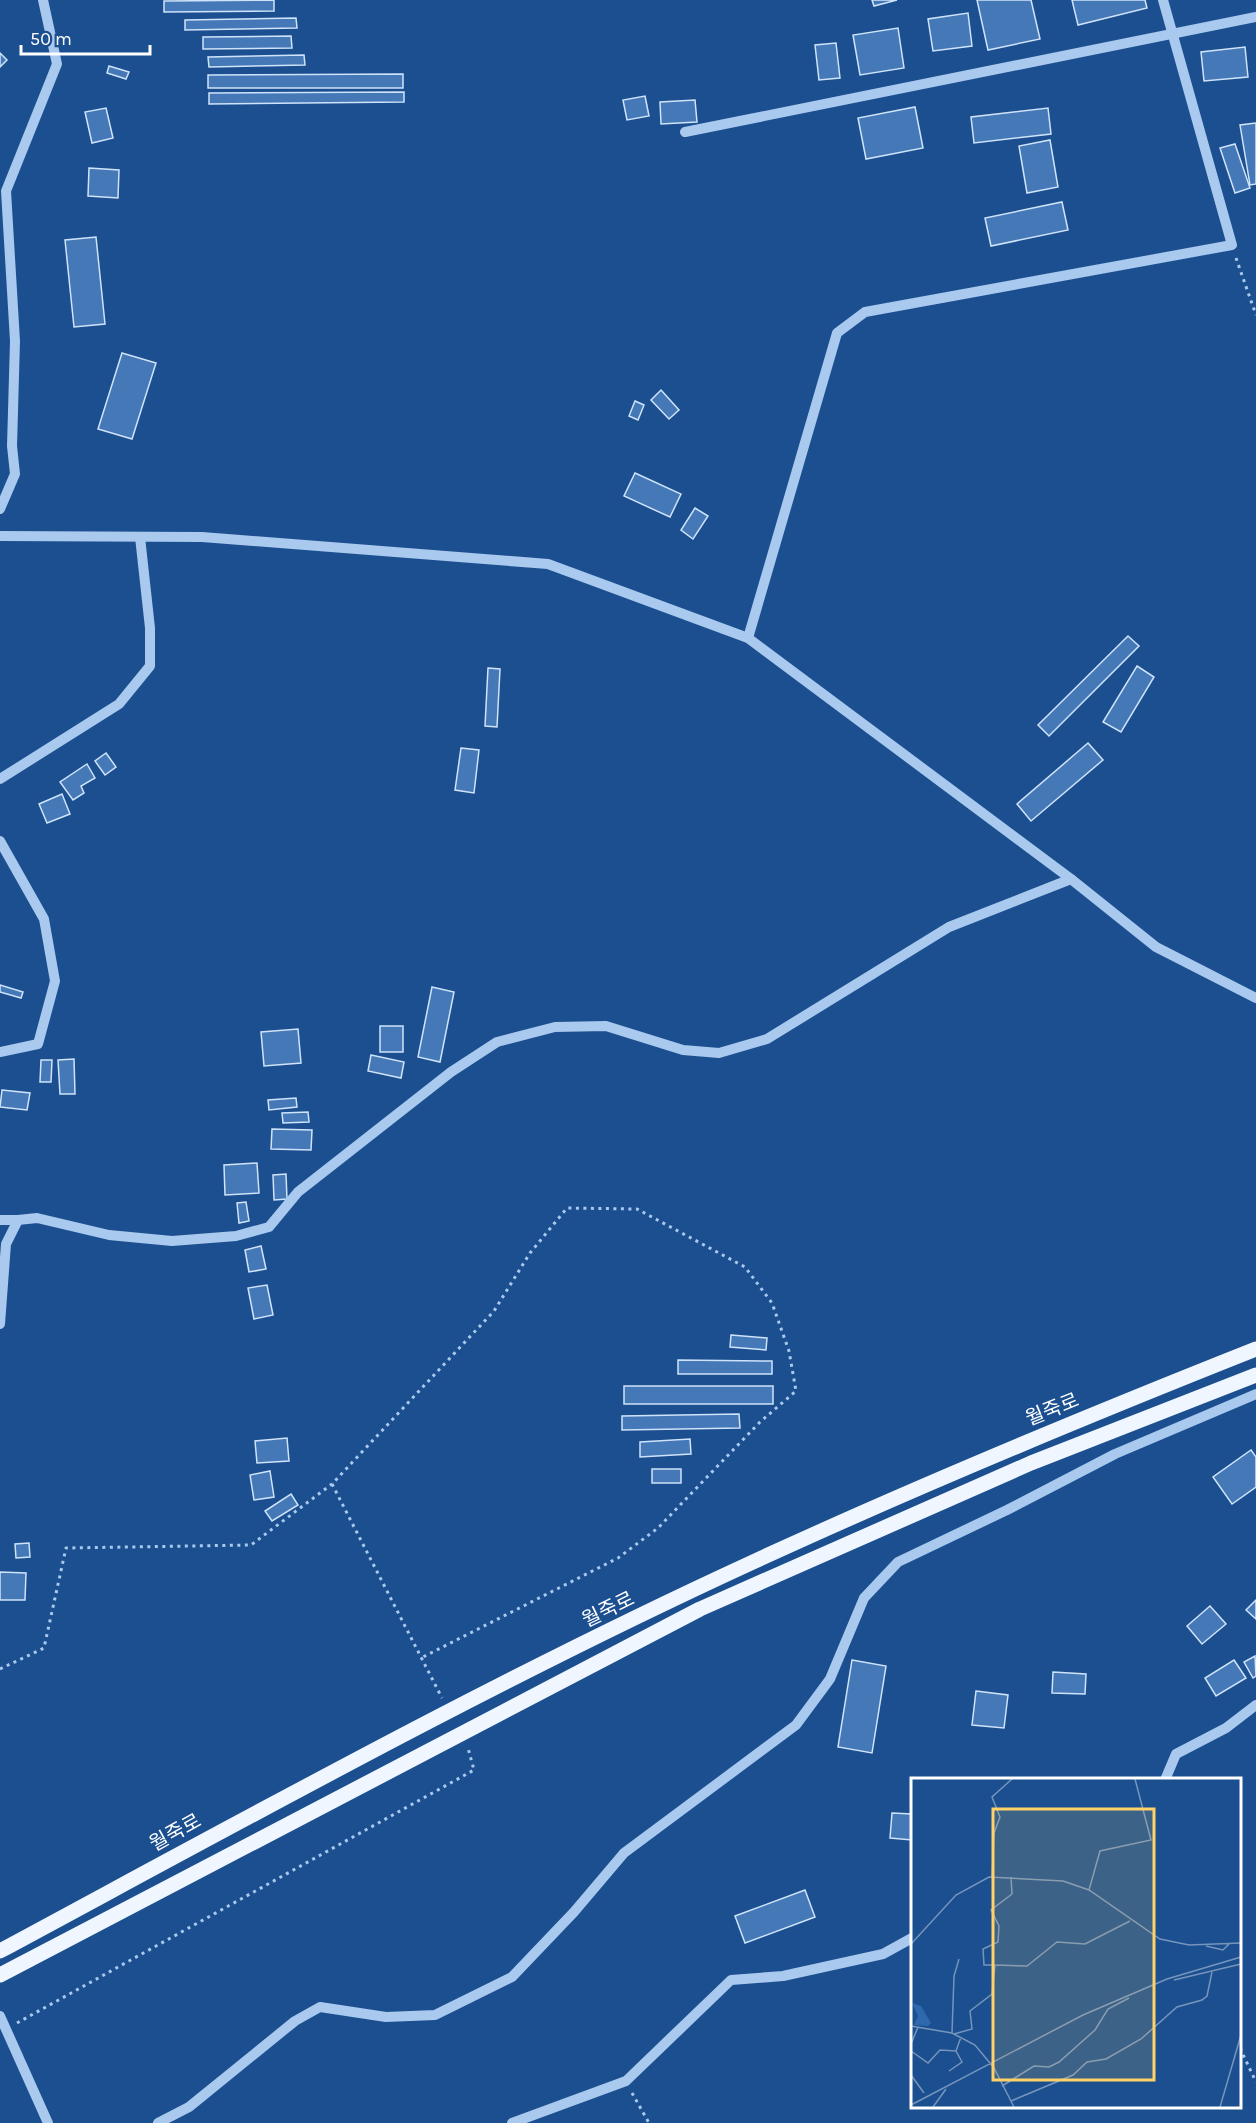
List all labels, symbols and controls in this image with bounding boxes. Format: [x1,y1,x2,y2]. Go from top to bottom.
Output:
scale bar [21,18,150,56]
text: 50 m [30,28,72,50]
street label: 월죽로 [1022,1388,1082,1430]
street label: 월죽로 [578,1587,638,1632]
inset map [911,1778,1241,2108]
street label: 월죽로 [146,1809,205,1856]

